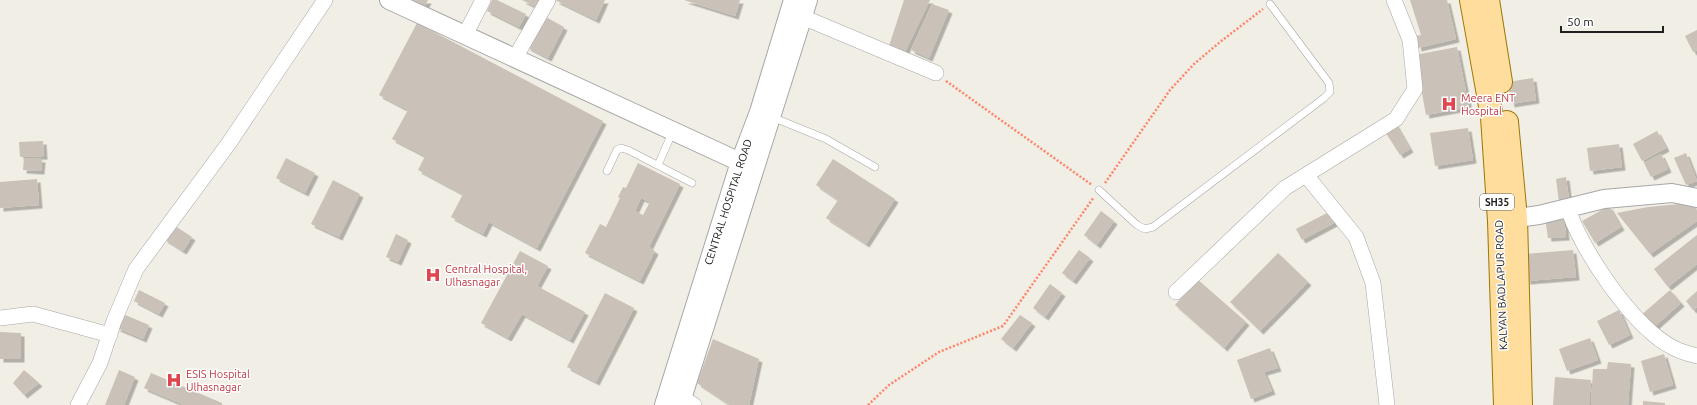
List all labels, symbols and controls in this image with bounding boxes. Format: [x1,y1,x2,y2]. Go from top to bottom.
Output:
scale bar [1561,8,1663,34]
text: 50 m [1567,15,1594,28]
place label: Meera ENT Hospital [1461,92,1515,117]
hospital icon: Meera ENT Hospital [1440,95,1458,113]
street label: CENTRAL HOSPITAL ROAD [702,137,754,266]
road number: SH35 [1480,194,1514,210]
street label: KALYAN BADLAPUR ROAD [1493,219,1509,350]
place label: Central Hospital, Ulhasnagar [445,263,527,288]
hospital icon: Central Hospital, Ulhasnagar [424,266,442,284]
place label: ESIS Hospital Ulhasnagar [186,368,250,393]
hospital icon: ESIS Hospital Ulhasnagar [165,371,183,389]

